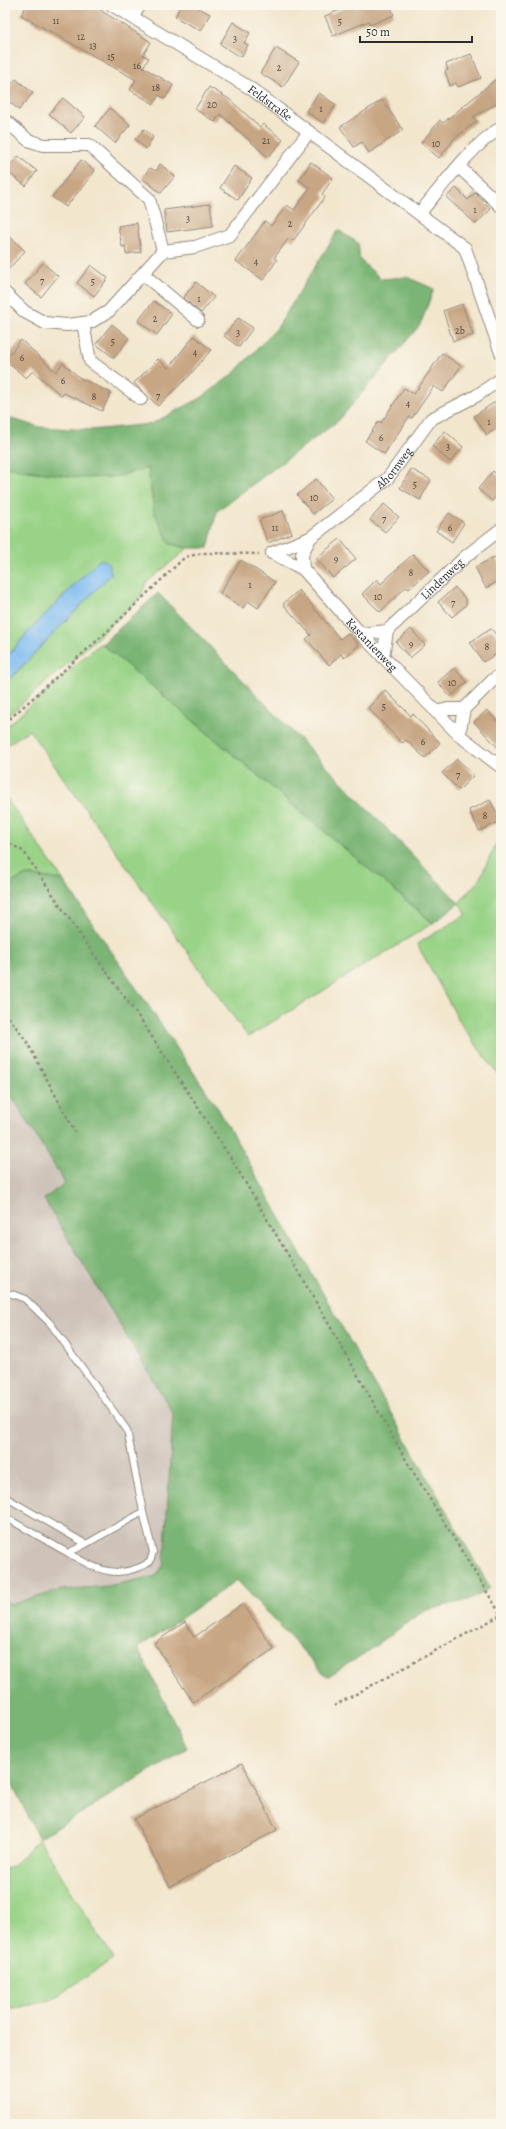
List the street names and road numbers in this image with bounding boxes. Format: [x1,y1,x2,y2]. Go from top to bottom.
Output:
street label: Feldstraße [244,81,296,125]
street label: Ahornweg [372,444,416,493]
street label: Lindenweg [417,554,467,603]
street label: Kastanienweg [342,614,401,675]

